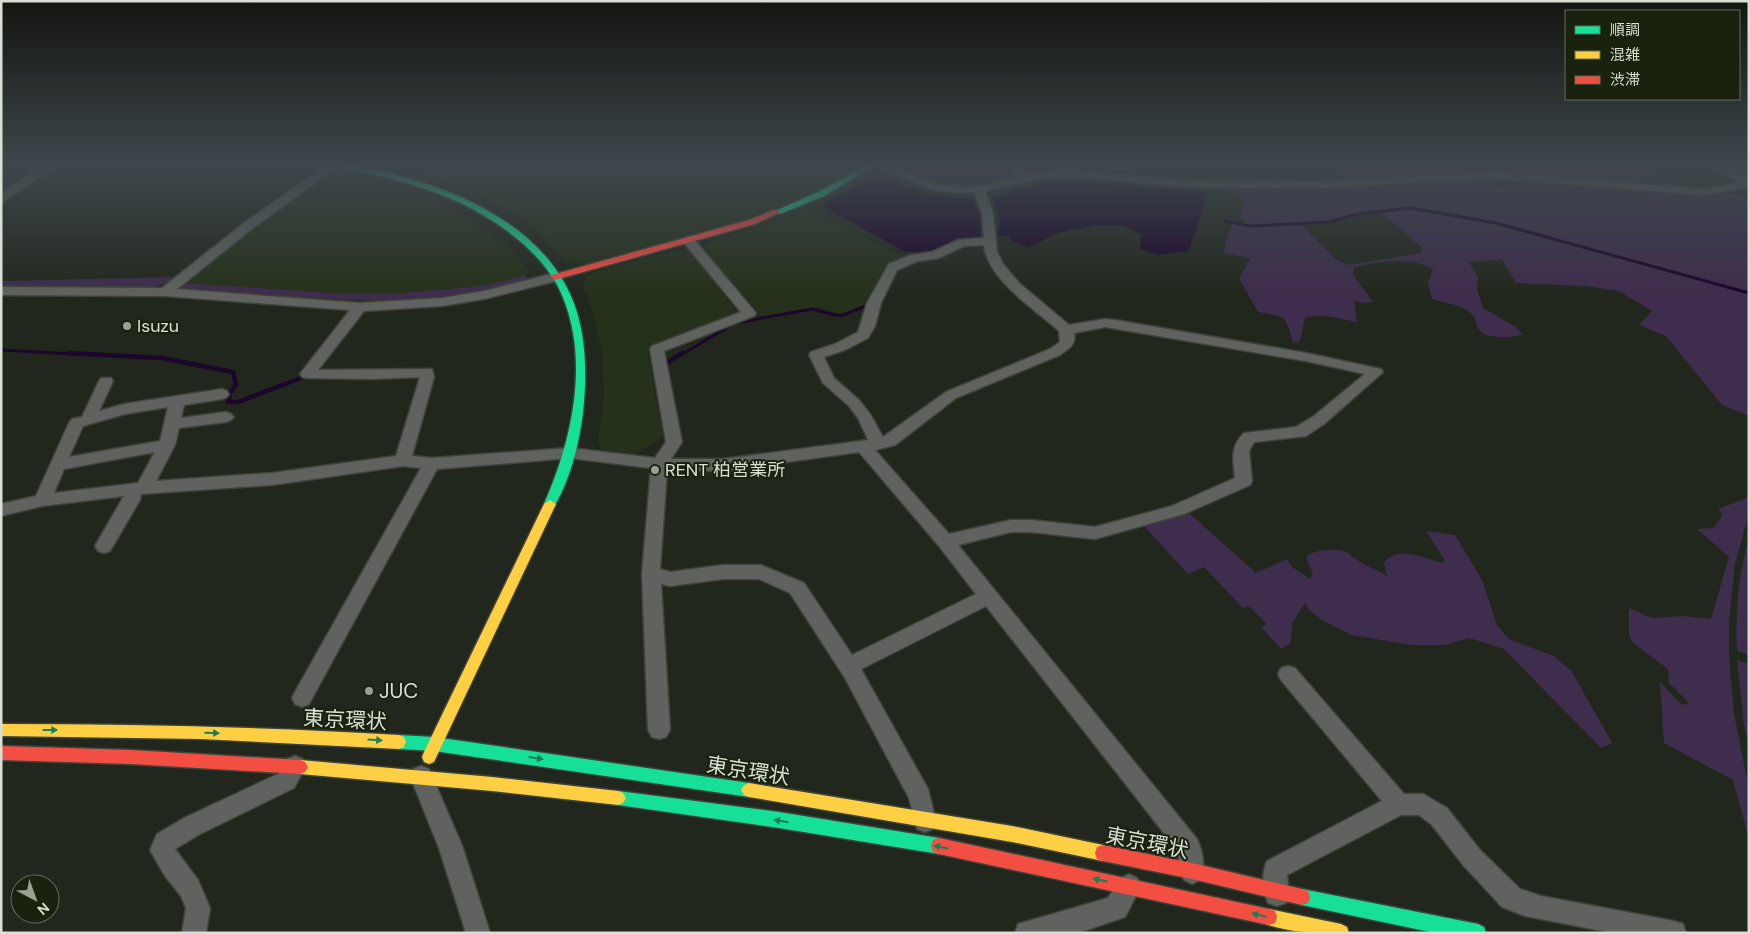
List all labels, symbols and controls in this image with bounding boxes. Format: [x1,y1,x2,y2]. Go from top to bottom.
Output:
legend [1565,10,1740,100]
text: 順調 [1610,20,1640,40]
text: 混雑 [1610,45,1640,65]
text: 渋滞 [1610,70,1640,90]
place label: Isuzu [137,314,179,338]
marker: Isuzu [121,320,133,332]
place label: RENT 柏営業所 [665,458,785,482]
marker: RENT 柏営業所 [649,464,661,476]
place label: JUC [379,677,418,705]
marker: JUC [363,685,375,697]
street label: 東京環状 [302,704,388,736]
one-way arrow [42,726,58,734]
one-way arrow [205,730,221,738]
one-way arrow [367,736,383,744]
street label: 東京環状 [704,751,792,791]
one-way arrow [528,755,544,763]
one-way arrow [773,816,789,824]
street label: 東京環状 [1103,821,1191,865]
one-way arrow [934,843,949,851]
north arrow [10,874,60,924]
one-way arrow [1093,876,1108,884]
text: N [34,899,53,919]
one-way arrow [1251,911,1267,919]

